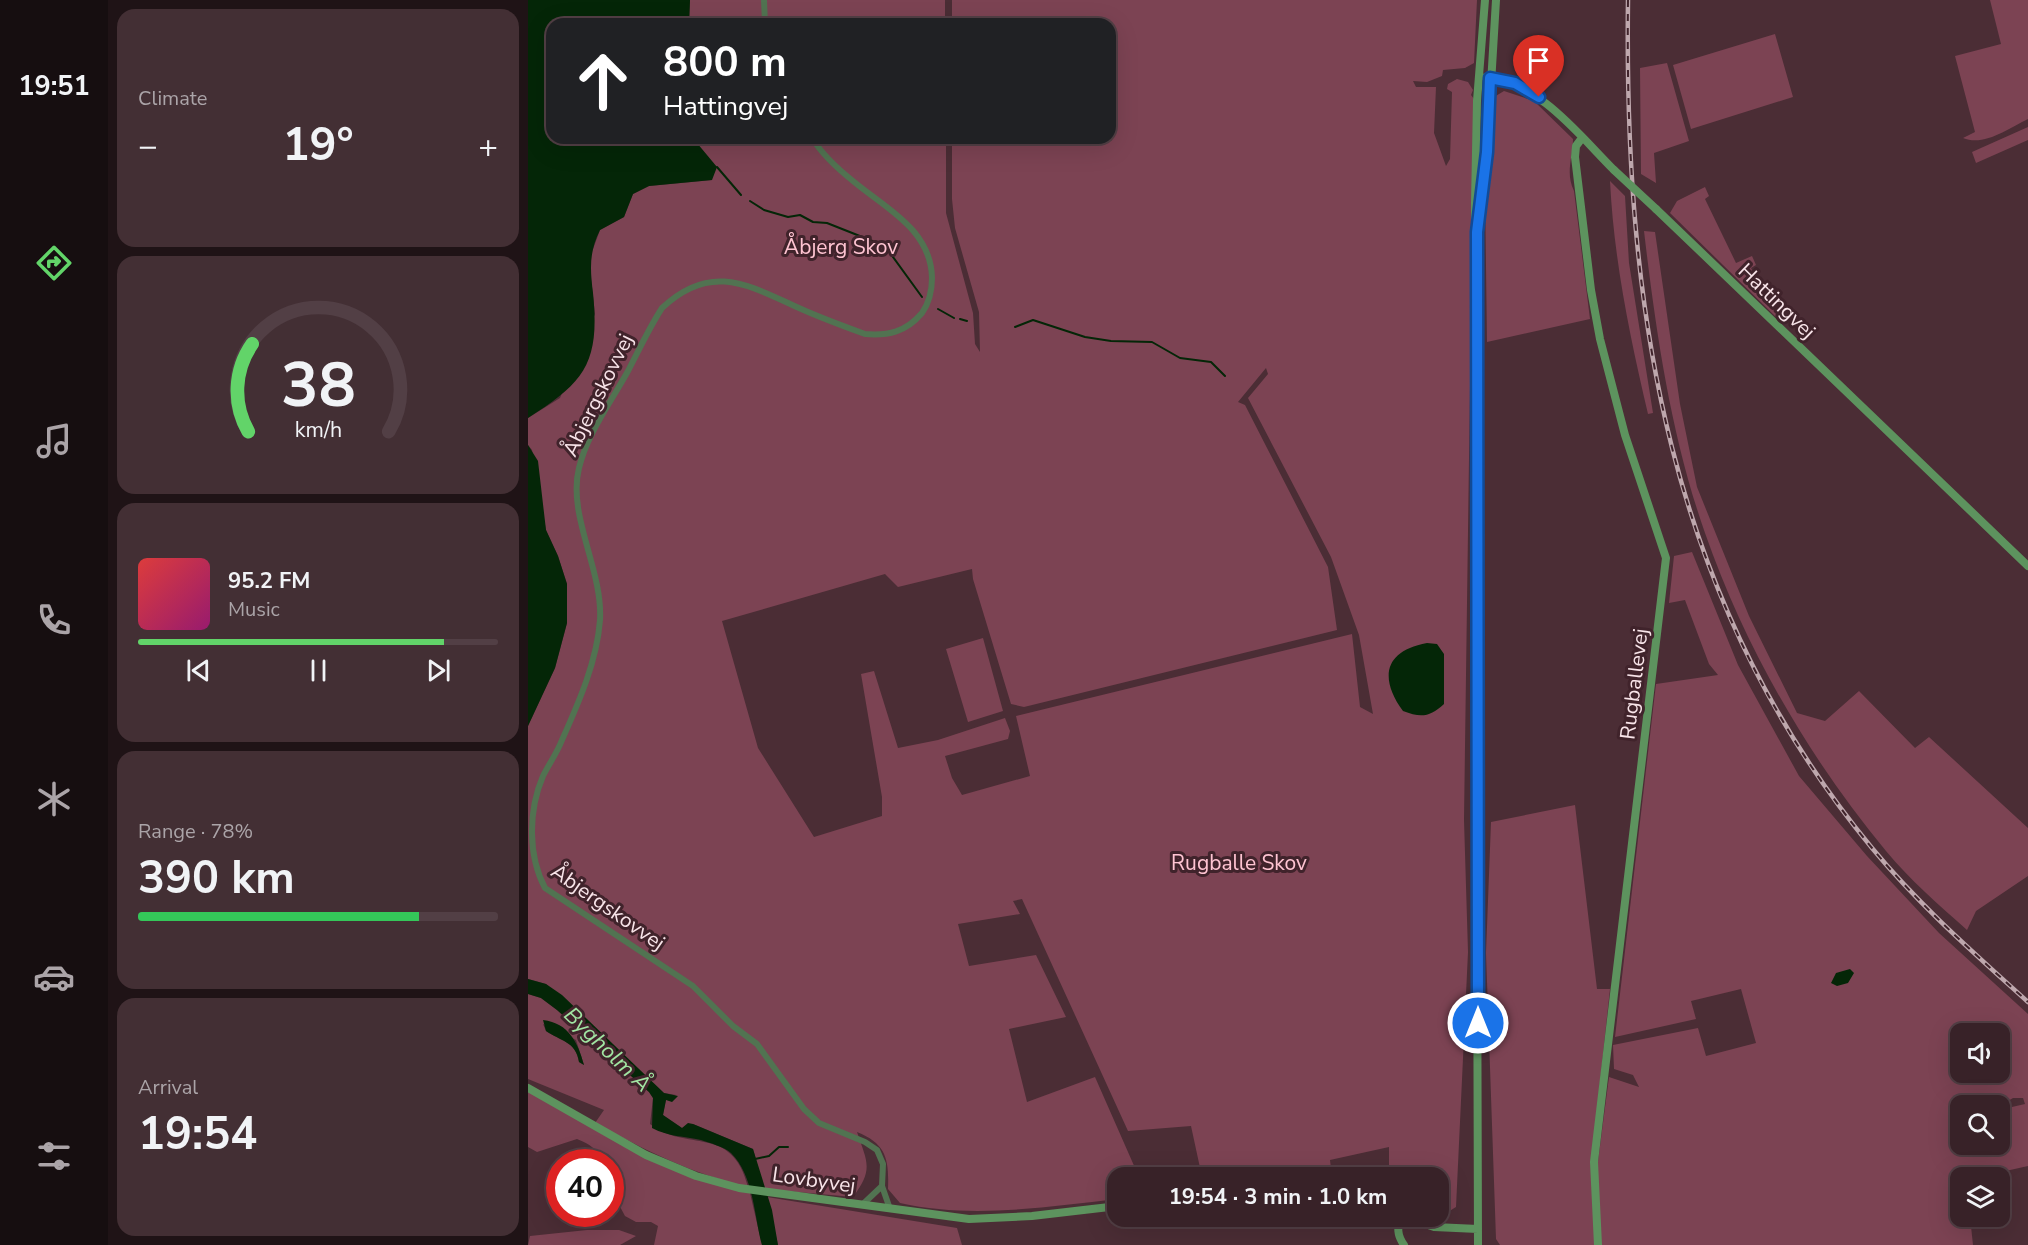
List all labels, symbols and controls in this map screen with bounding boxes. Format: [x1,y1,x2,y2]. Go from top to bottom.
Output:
text: 800 m [663,34,787,91]
pin [1513,35,1564,97]
icon: ahead [564,42,642,120]
icon: arrive [1522,44,1555,77]
text: 19:51 [18,68,90,105]
text: Climate [138,85,207,112]
text: Hattingvej [663,88,788,125]
text: 19° [282,115,354,176]
text: − [138,124,158,169]
text: + [478,124,498,169]
park label: Åbjerg Skov [784,232,898,261]
icon: directions [33,242,75,284]
street label: Hattingvej [1732,257,1822,345]
street label: Åbjergskovvej [555,329,640,461]
text: 38 [281,343,355,428]
text: km/h [294,416,342,446]
icon: music [33,420,75,462]
text: 95.2 FM [228,566,310,596]
text: Music [228,596,280,623]
icon: phone [33,599,75,641]
street label: Rugballevej [1613,627,1655,741]
icon: previous [182,654,215,687]
icon: pause [302,654,335,687]
icon: next [422,654,455,687]
icon: climate [33,778,75,820]
text: Range · 78% [138,818,253,845]
text: 390 km [138,848,295,909]
park label: Rugballe Skov [1171,849,1307,877]
street label: Åbjergskovvej [545,857,671,957]
icon: car [33,956,75,998]
position arrow [1446,991,1510,1055]
water label: Bygholm Å [557,1000,658,1099]
map controls [1950,1023,2010,1227]
button: sound [1950,1023,2010,1083]
text: Arrival [138,1074,198,1101]
button: search [1950,1095,2010,1155]
text: 19:54 [138,1104,257,1165]
icon: filters [33,1135,75,1177]
speed limit sign: 40 [546,1149,624,1227]
street label: Lovbyvej [771,1160,857,1200]
button: layers [1950,1167,2010,1227]
text: 19:54 · 3 min · 1.0 km [1169,1182,1387,1212]

